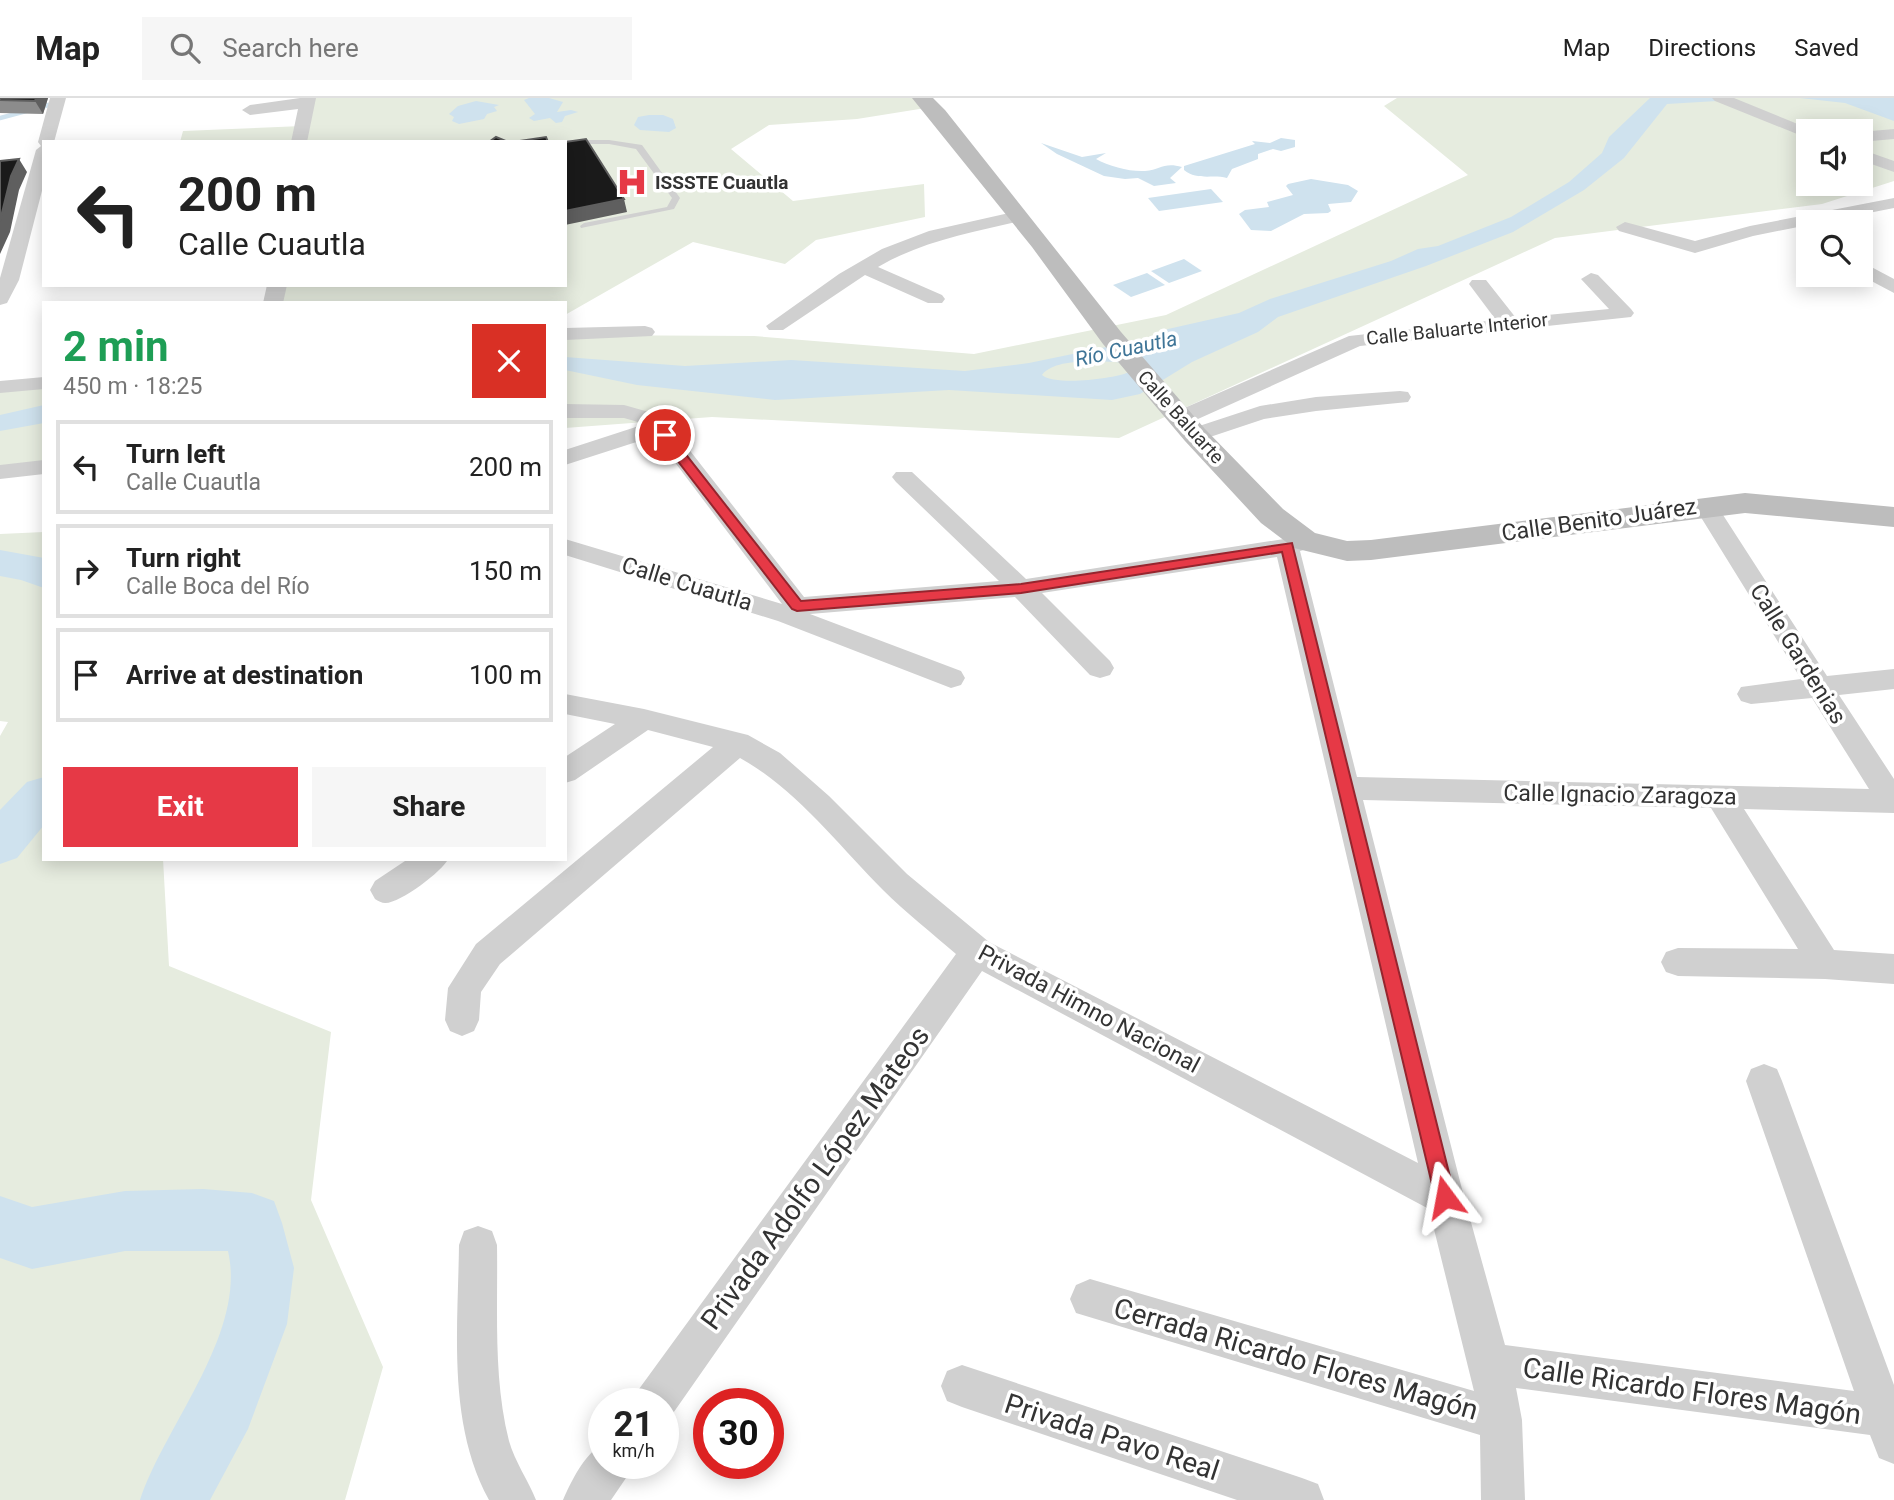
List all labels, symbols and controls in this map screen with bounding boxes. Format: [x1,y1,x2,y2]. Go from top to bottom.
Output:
search box [142,17,632,80]
text: Map [35,29,100,68]
icon: search [166,29,204,67]
text: Search here [222,33,359,63]
text: Map [1563,34,1610,62]
text: Directions [1648,34,1756,62]
text: Saved [1794,34,1859,62]
map controls [1796,119,1873,287]
button: sound [1796,119,1873,196]
hospital icon: ISSSTE Cuautla [615,165,649,199]
text: 200 m [178,166,317,223]
icon: left [63,168,154,259]
place label: ISSSTE Cuautla [655,171,788,194]
button: search [1796,210,1873,287]
text: Calle Cuautla [178,225,366,263]
street label: Calle Baluarte Interior [1365,308,1550,350]
text: 2 min [63,322,169,371]
button: close [472,324,546,398]
water label: Río Cuautla [1073,326,1179,372]
street label: Calle Baluarte [1133,366,1229,468]
text: 450 m · 18:25 [63,373,202,400]
pin [635,405,695,465]
icon: arrive [646,416,684,454]
text: Turn left [126,439,225,469]
icon: left [67,448,105,486]
text: 200 m [469,452,542,482]
text: Calle Cuautla [126,469,261,496]
street label: Calle Benito Juárez [1500,493,1698,547]
text: Turn right [126,543,241,573]
street label: Calle Cuautla [618,551,756,617]
icon: right [67,552,105,590]
text: 150 m [469,556,542,586]
text: Calle Boca del Río [126,573,310,600]
street label: Calle Gardenias [1744,579,1852,729]
icon: arrive [67,656,105,694]
text: Arrive at destination [126,660,363,690]
text: 100 m [469,660,542,690]
button: Exit [63,767,298,847]
button: Share [312,767,546,847]
street label: Calle Ignacio Zaragoza [1503,779,1737,811]
street label: Privada Himno Nacional [974,939,1204,1079]
street label: Privada Adolfo López Mateos [694,1020,936,1336]
position arrow [1408,1160,1482,1234]
street label: Cerrada Ricardo Flores Magón [1110,1291,1482,1427]
street label: Calle Ricardo Flores Magón [1521,1351,1863,1431]
street label: Privada Pavo Real [1001,1387,1223,1487]
speed limit sign: 30 [693,1388,784,1479]
text: 21 [613,1404,654,1445]
text: km/h [612,1440,655,1461]

